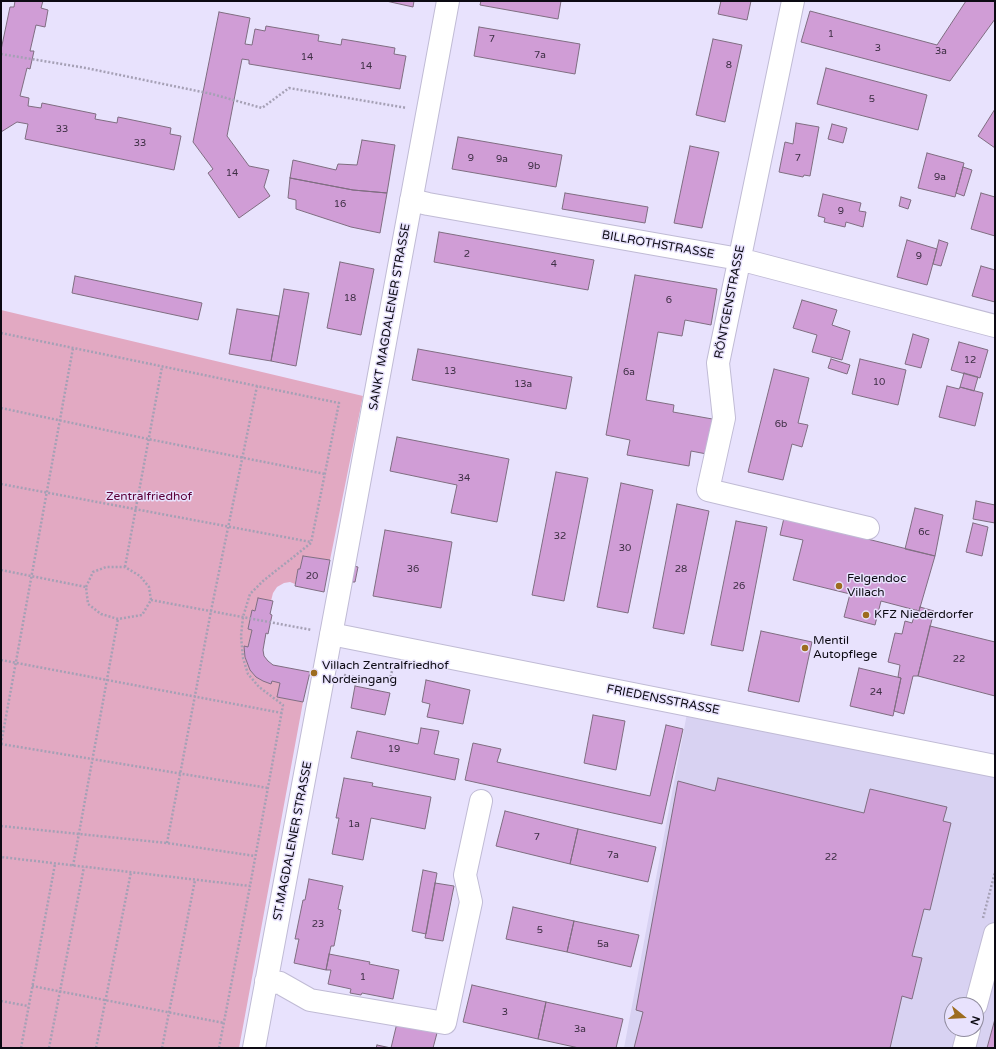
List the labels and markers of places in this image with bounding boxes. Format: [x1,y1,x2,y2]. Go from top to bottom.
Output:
place label: Felgendoc Villach [847,572,907,600]
marker: Felgendoc Villach [834,581,844,591]
place label: KFZ Niederdorfer [874,608,973,622]
marker: KFZ Niederdorfer [861,610,871,620]
place label: Mentil Autopflege [813,634,877,662]
marker: Mentil Autopflege [800,643,810,653]
place label: Villach Zentralfriedhof Nordeingang [322,659,449,687]
marker: Villach Zentralfriedhof Nordeingang [309,668,319,678]

